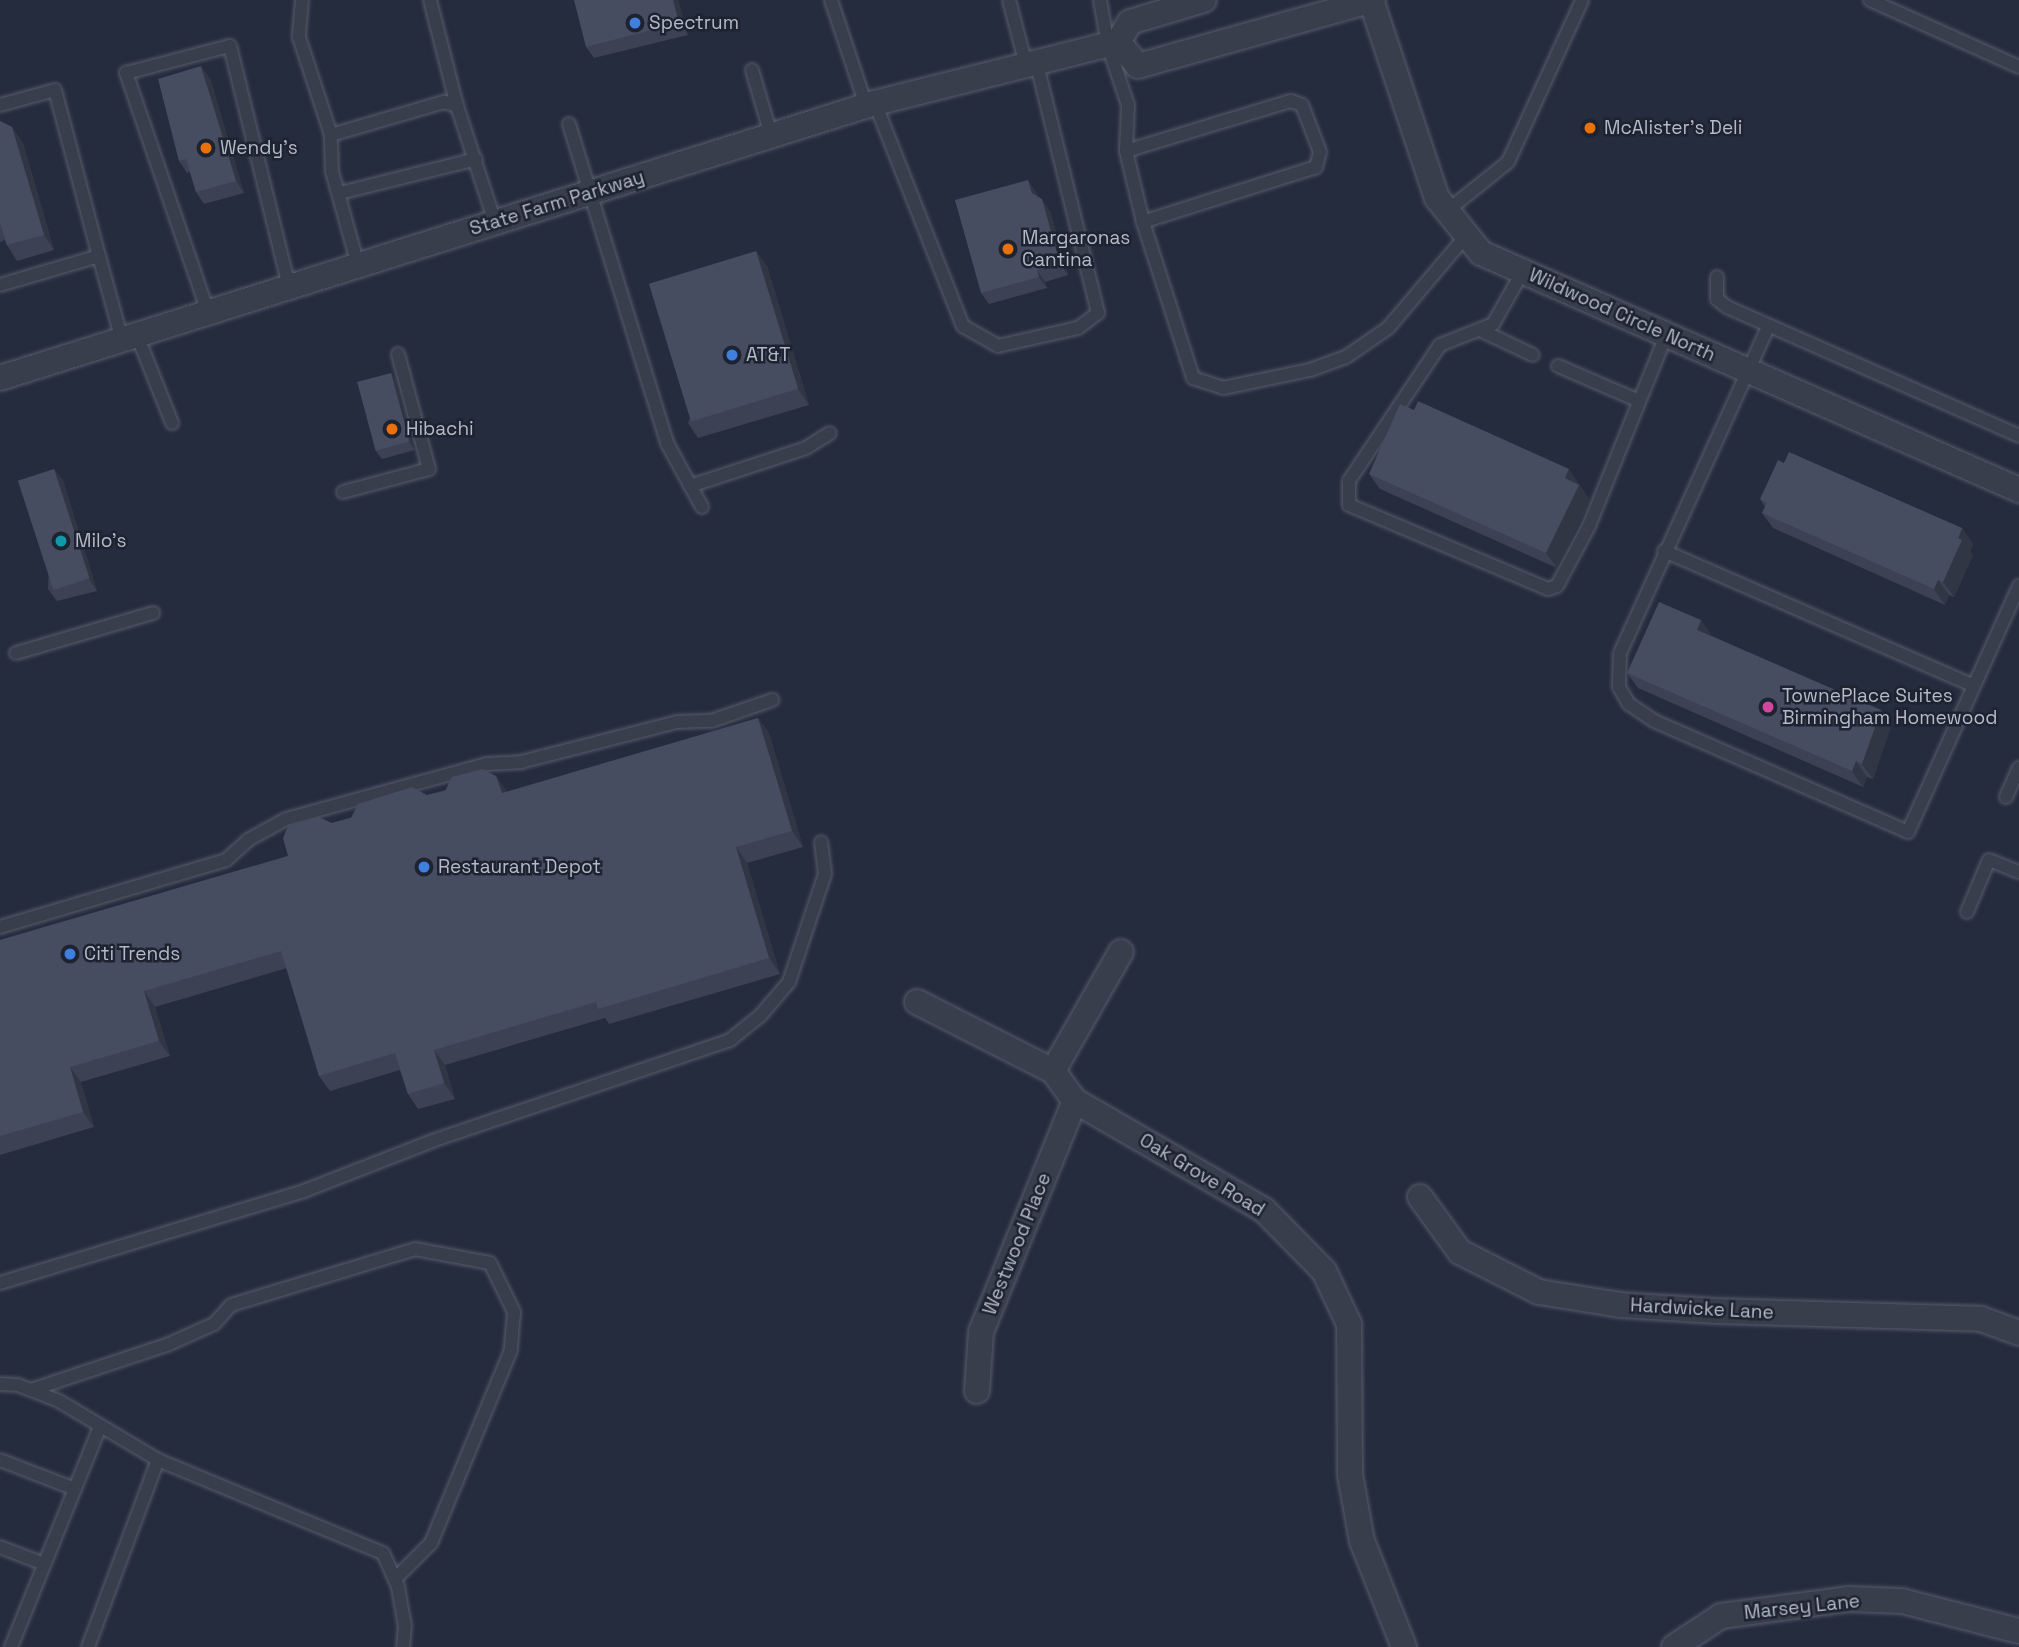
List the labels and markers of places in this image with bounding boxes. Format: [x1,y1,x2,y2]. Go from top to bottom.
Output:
place label: Spectrum [649,12,739,34]
marker: Spectrum [627,15,643,31]
place label: McAlister's Deli [1604,117,1742,139]
marker: McAlister's Deli [1582,120,1598,136]
place label: Wendy's [220,137,298,159]
marker: Wendy's [198,140,214,156]
place label: Margaronas Cantina [1022,227,1130,271]
marker: Margaronas Cantina [1000,241,1016,257]
place label: AT&T [746,344,790,366]
marker: AT&T [724,347,740,363]
place label: Hibachi [406,418,474,440]
marker: Hibachi [384,421,400,437]
place label: Milo's [75,530,127,552]
marker: Milo's [53,533,69,549]
place label: TownePlace Suites Birmingham Homewood [1782,685,1997,729]
marker: TownePlace Suites Birmingham Homewood [1760,699,1776,715]
place label: Restaurant Depot [438,856,601,878]
marker: Restaurant Depot [416,859,432,875]
place label: Citi Trends [84,943,181,965]
marker: Citi Trends [62,946,78,962]

